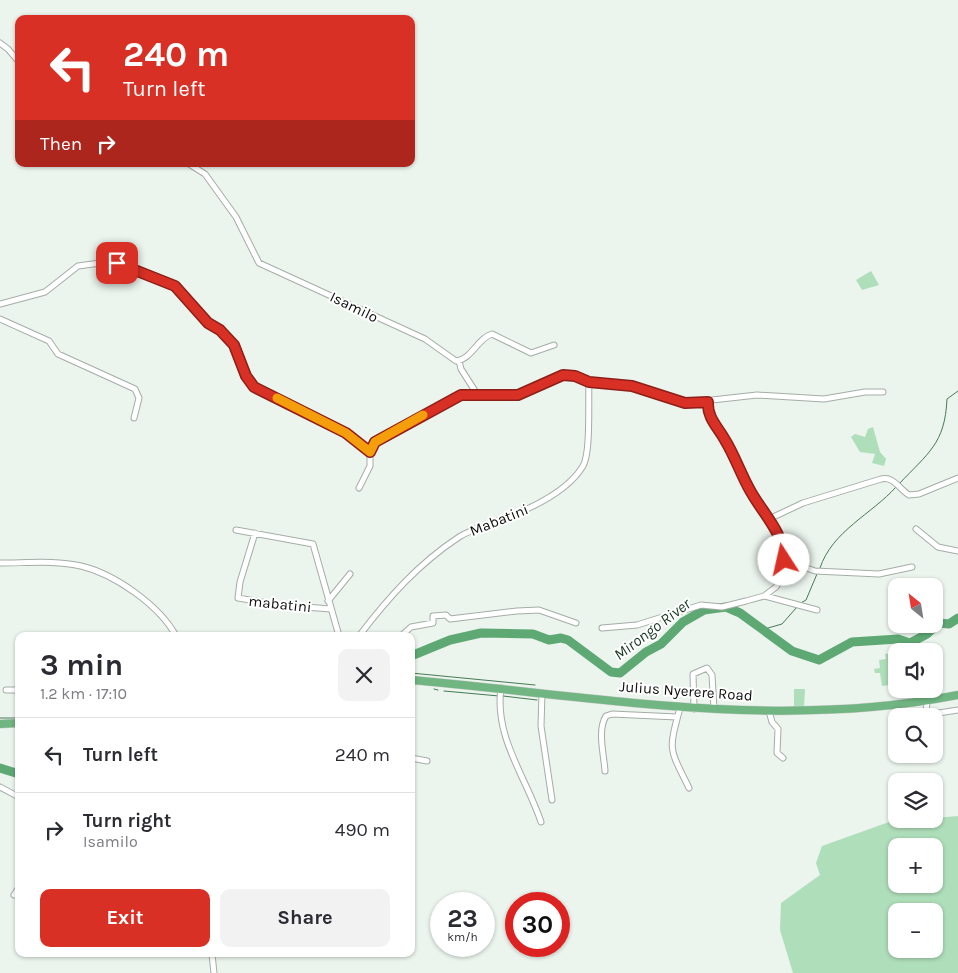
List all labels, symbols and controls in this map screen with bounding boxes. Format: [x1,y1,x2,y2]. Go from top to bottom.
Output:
text: 240 m [123,34,229,75]
icon: left [40,35,105,100]
text: Turn left [123,76,206,102]
icon: right [92,130,120,158]
text: Then [40,133,82,155]
pin [96,242,138,284]
icon: arrive [103,249,131,277]
street label: Isamilo [327,288,381,326]
street label: Mabatini [467,500,531,540]
position arrow [757,533,809,585]
north arrow [888,578,942,632]
map controls [888,578,943,958]
street label: mabatini [248,592,312,616]
water label: Mirongo River [610,594,695,664]
button: sound [888,643,943,698]
text: 3 min [40,647,123,683]
button: close [338,649,390,701]
street label: Julius Nyerere Road [619,677,753,705]
text: 1.2 km · 17:10 [40,684,127,703]
button: search [888,708,943,763]
icon: left [40,741,68,769]
text: Turn left [83,744,158,766]
text: 240 m [335,744,390,766]
button: layers [888,773,943,828]
text: Turn right [83,810,172,832]
icon: right [40,816,68,844]
text: 490 m [335,819,390,841]
text: Isamilo [83,832,138,851]
button: + [888,838,943,893]
button: Exit [40,889,210,947]
button: Share [220,889,390,947]
speed limit sign: 30 [505,892,570,957]
button: − [888,903,943,958]
text: 23 [447,904,478,933]
text: km/h [447,930,478,944]

